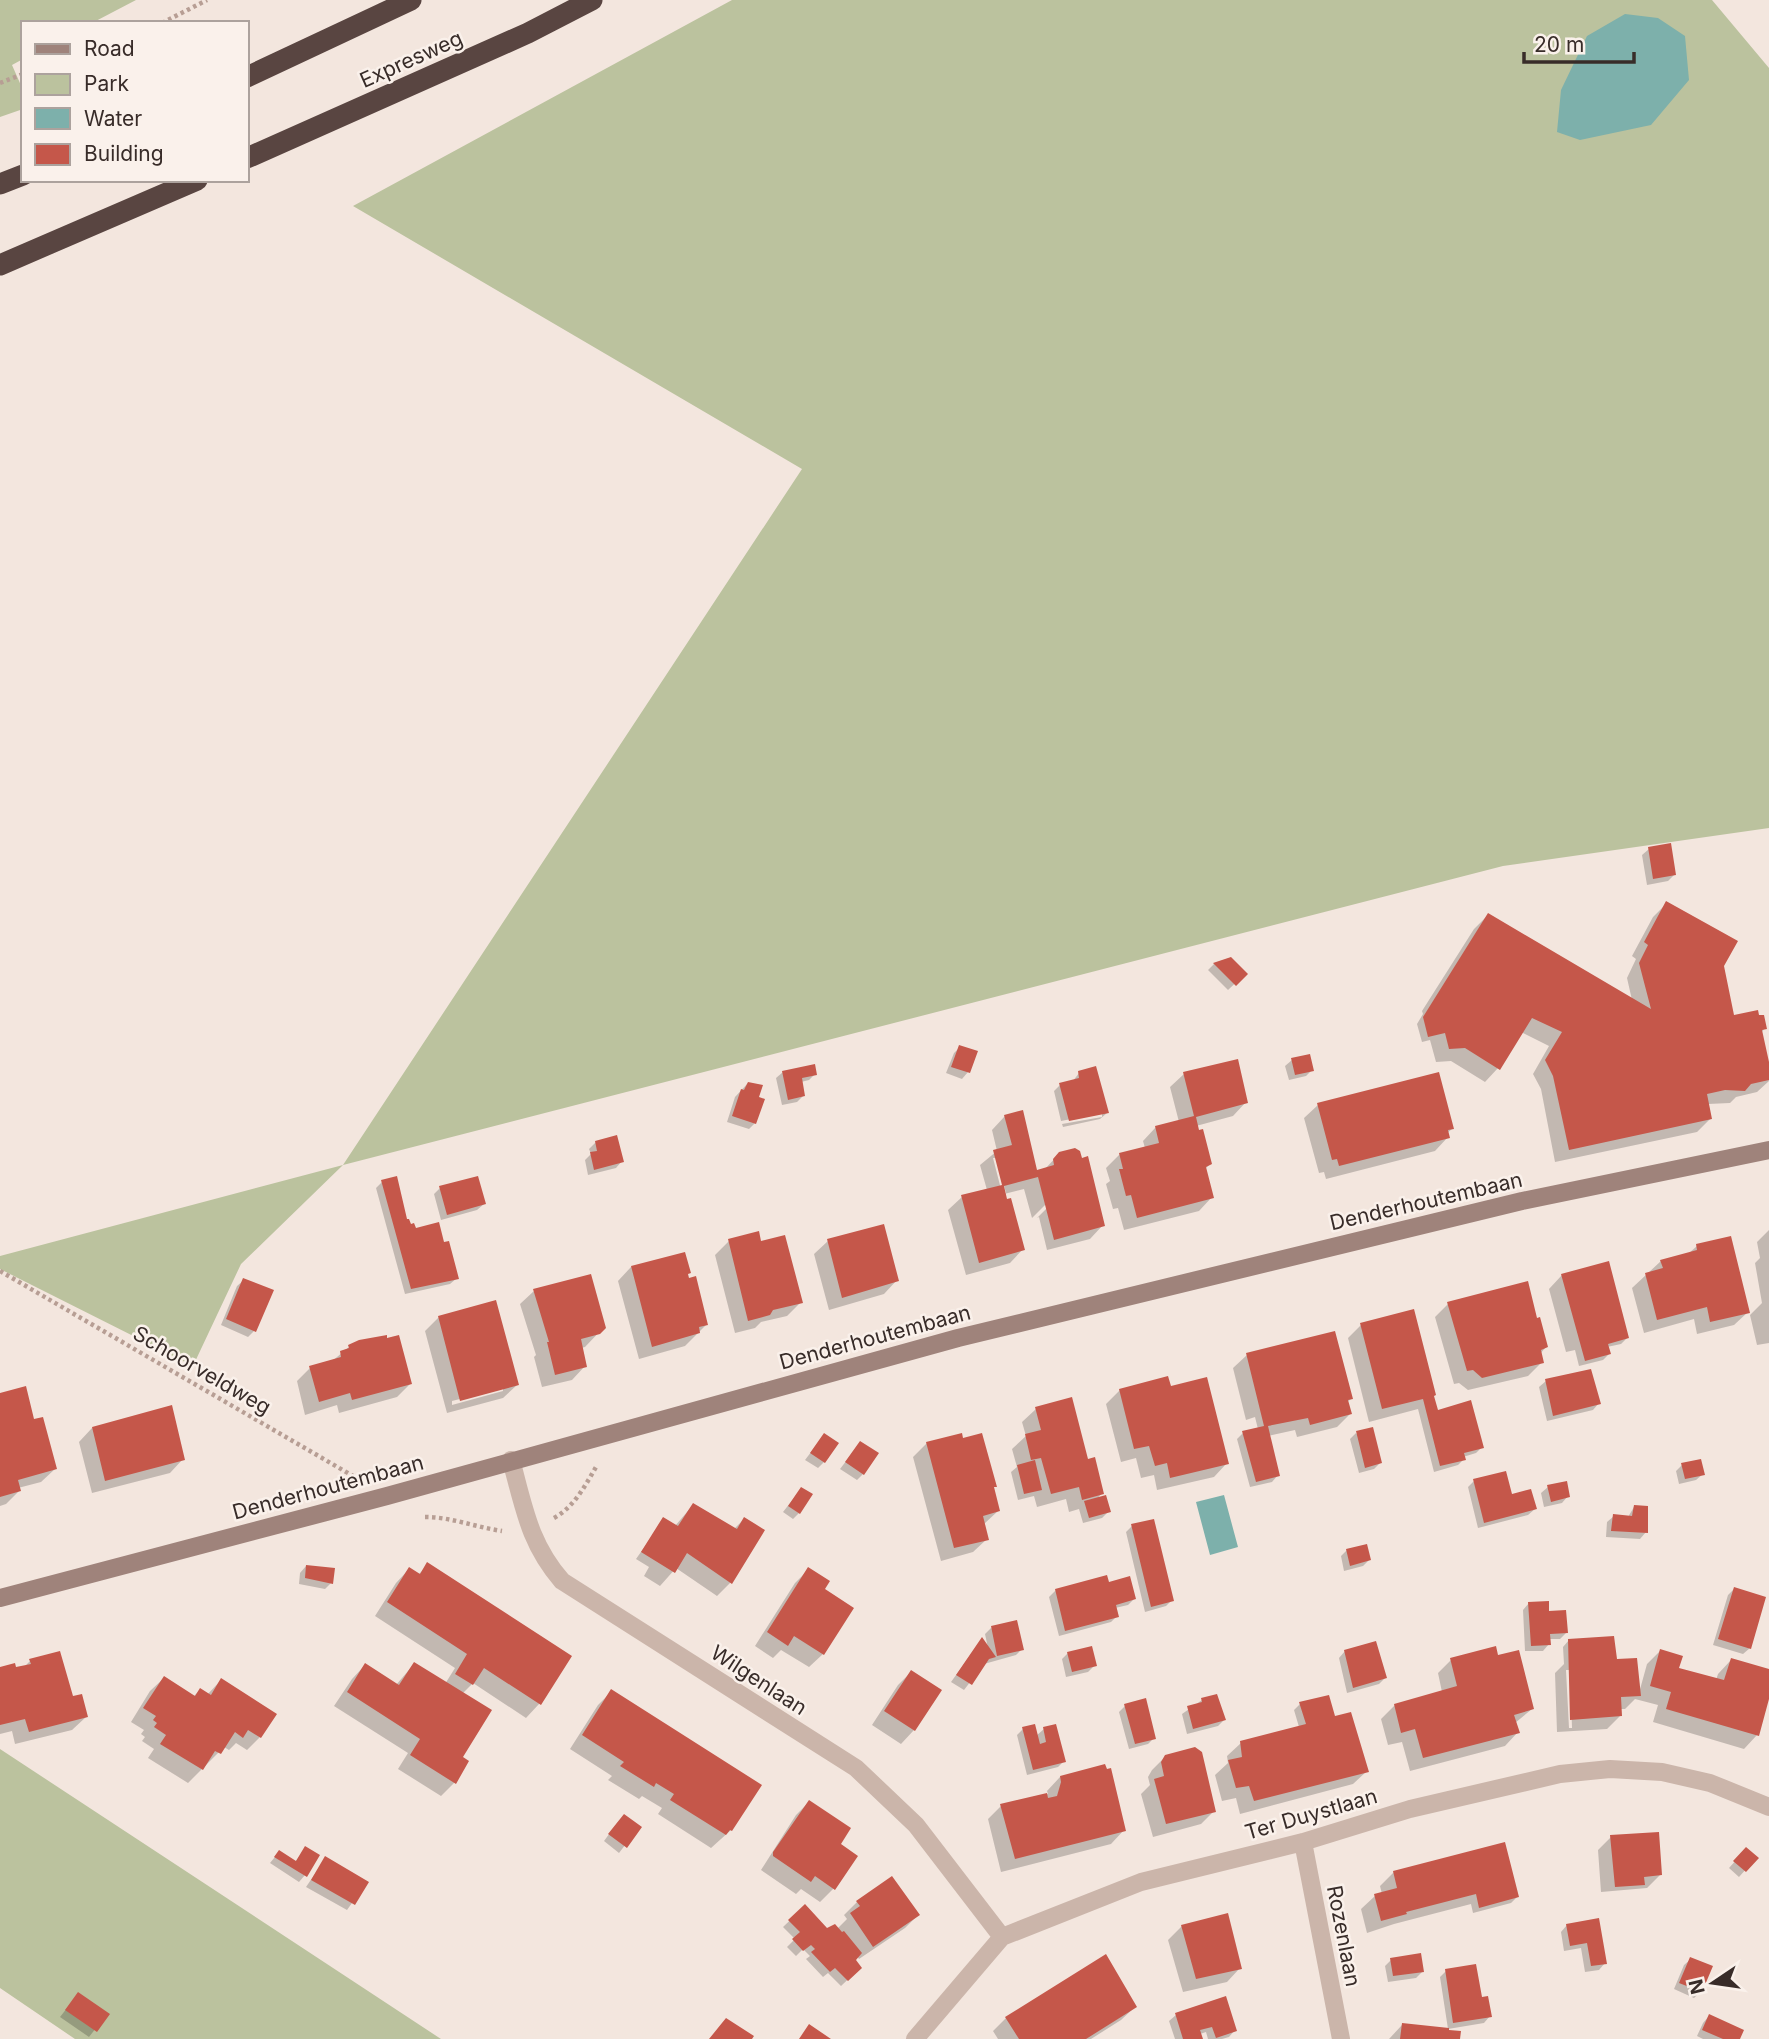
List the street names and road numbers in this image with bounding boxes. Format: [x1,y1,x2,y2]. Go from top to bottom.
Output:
street label: Expresweg [356,25,466,93]
street label: Denderhoutembaan [1327,1167,1525,1235]
street label: Denderhoutembaan [777,1299,973,1375]
street label: Schoorveldweg [129,1320,275,1420]
street label: Denderhoutembaan [230,1449,426,1525]
street label: Wilgenlaan [706,1640,812,1720]
street label: Ter Duystlaan [1242,1783,1380,1845]
street label: Rozenlaan [1322,1883,1366,1989]

